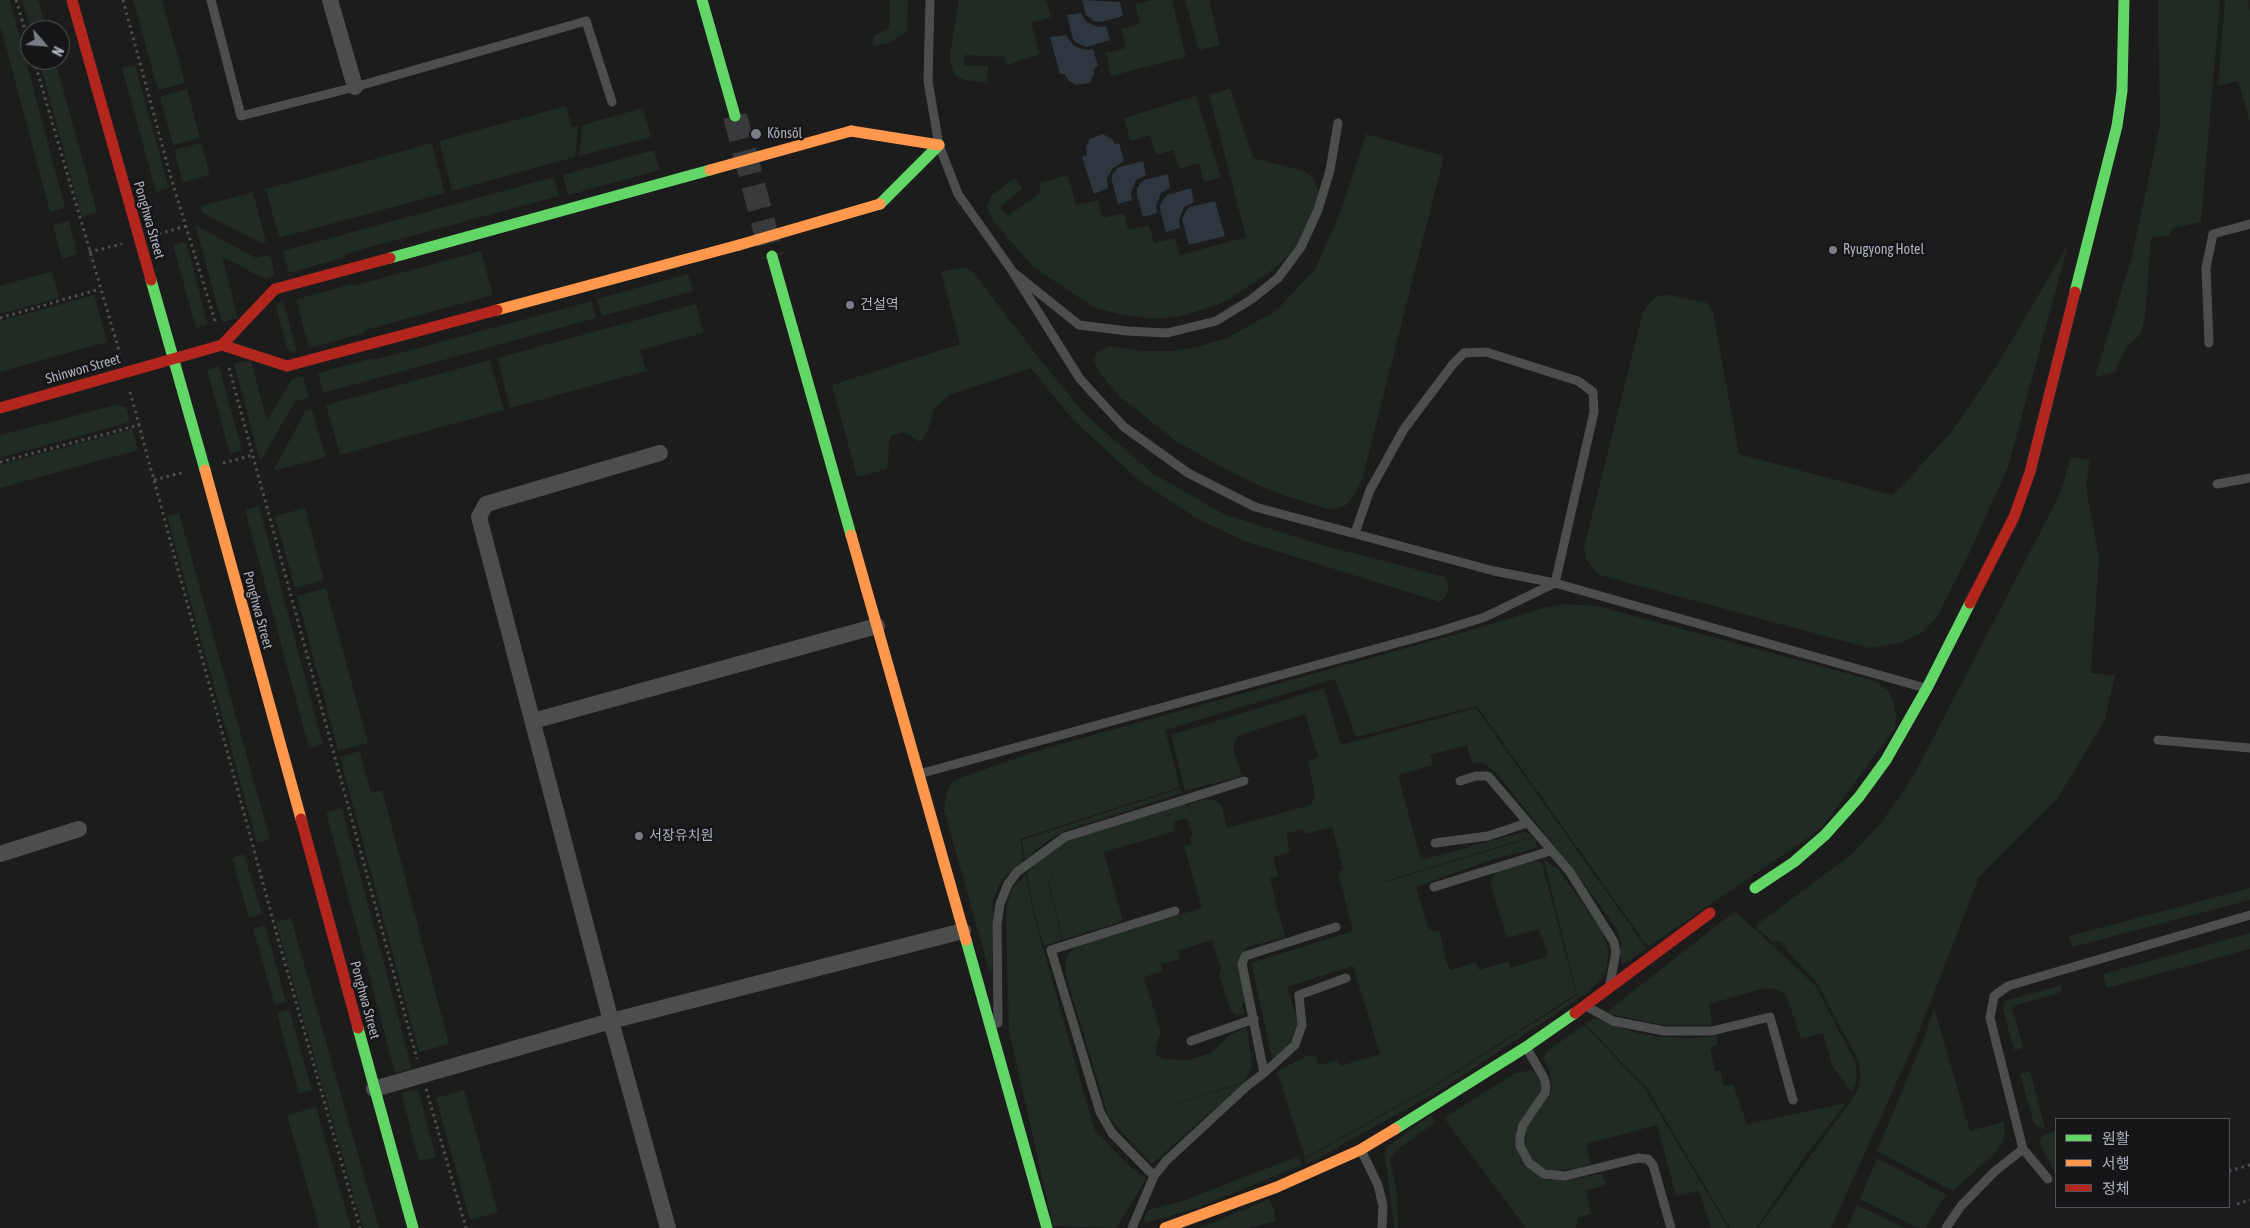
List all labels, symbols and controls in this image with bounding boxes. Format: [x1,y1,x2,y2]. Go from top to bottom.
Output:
north arrow [20,20,70,70]
text: N [48,44,66,59]
place label: Kŏnsŏl [767,126,802,142]
marker: Kŏnsŏl [749,127,763,141]
street label: Ponghwa Street [130,179,168,261]
place label: Ryugyong Hotel [1843,242,1924,258]
marker: Ryugyong Hotel [1827,244,1839,256]
place label: 건설역 [860,297,899,313]
marker: 건설역 [844,299,856,311]
street label: Shinwon Street [44,350,122,388]
street label: Ponghwa Street [239,569,277,651]
place label: 서장유치원 [649,828,713,844]
marker: 서장유치원 [633,830,645,842]
street label: Ponghwa Street [346,959,384,1041]
legend [2055,1118,2230,1208]
text: 원활 [2102,1130,2130,1147]
text: 서행 [2102,1155,2130,1172]
text: 정체 [2102,1180,2130,1197]

